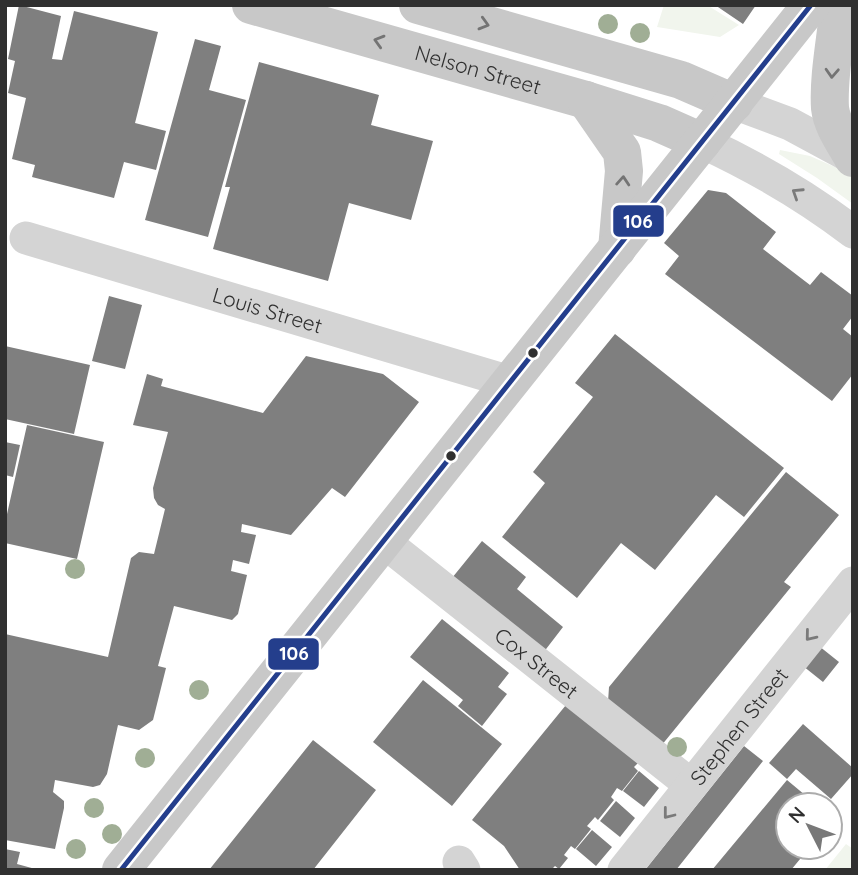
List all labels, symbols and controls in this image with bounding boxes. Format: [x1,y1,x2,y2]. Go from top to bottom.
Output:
one-way arrow [478,16,490,30]
one-way arrow [373,35,385,50]
street label: Nelson Street [412,39,544,100]
one-way arrow [825,68,840,79]
one-way arrow [615,175,630,186]
one-way arrow [792,189,805,201]
line badge: 106 [612,204,665,238]
text: 106 [623,209,653,233]
street label: Louis Street [210,281,326,338]
unlabelled marker [526,346,540,360]
unlabelled marker [444,449,458,463]
street label: Cox Street [490,622,584,704]
one-way arrow [806,628,818,641]
line badge: 106 [267,637,320,671]
text: 106 [279,641,309,665]
street label: Stephen Street [684,662,793,790]
north arrow [774,791,844,861]
text: N [783,801,810,828]
one-way arrow [664,806,677,819]

